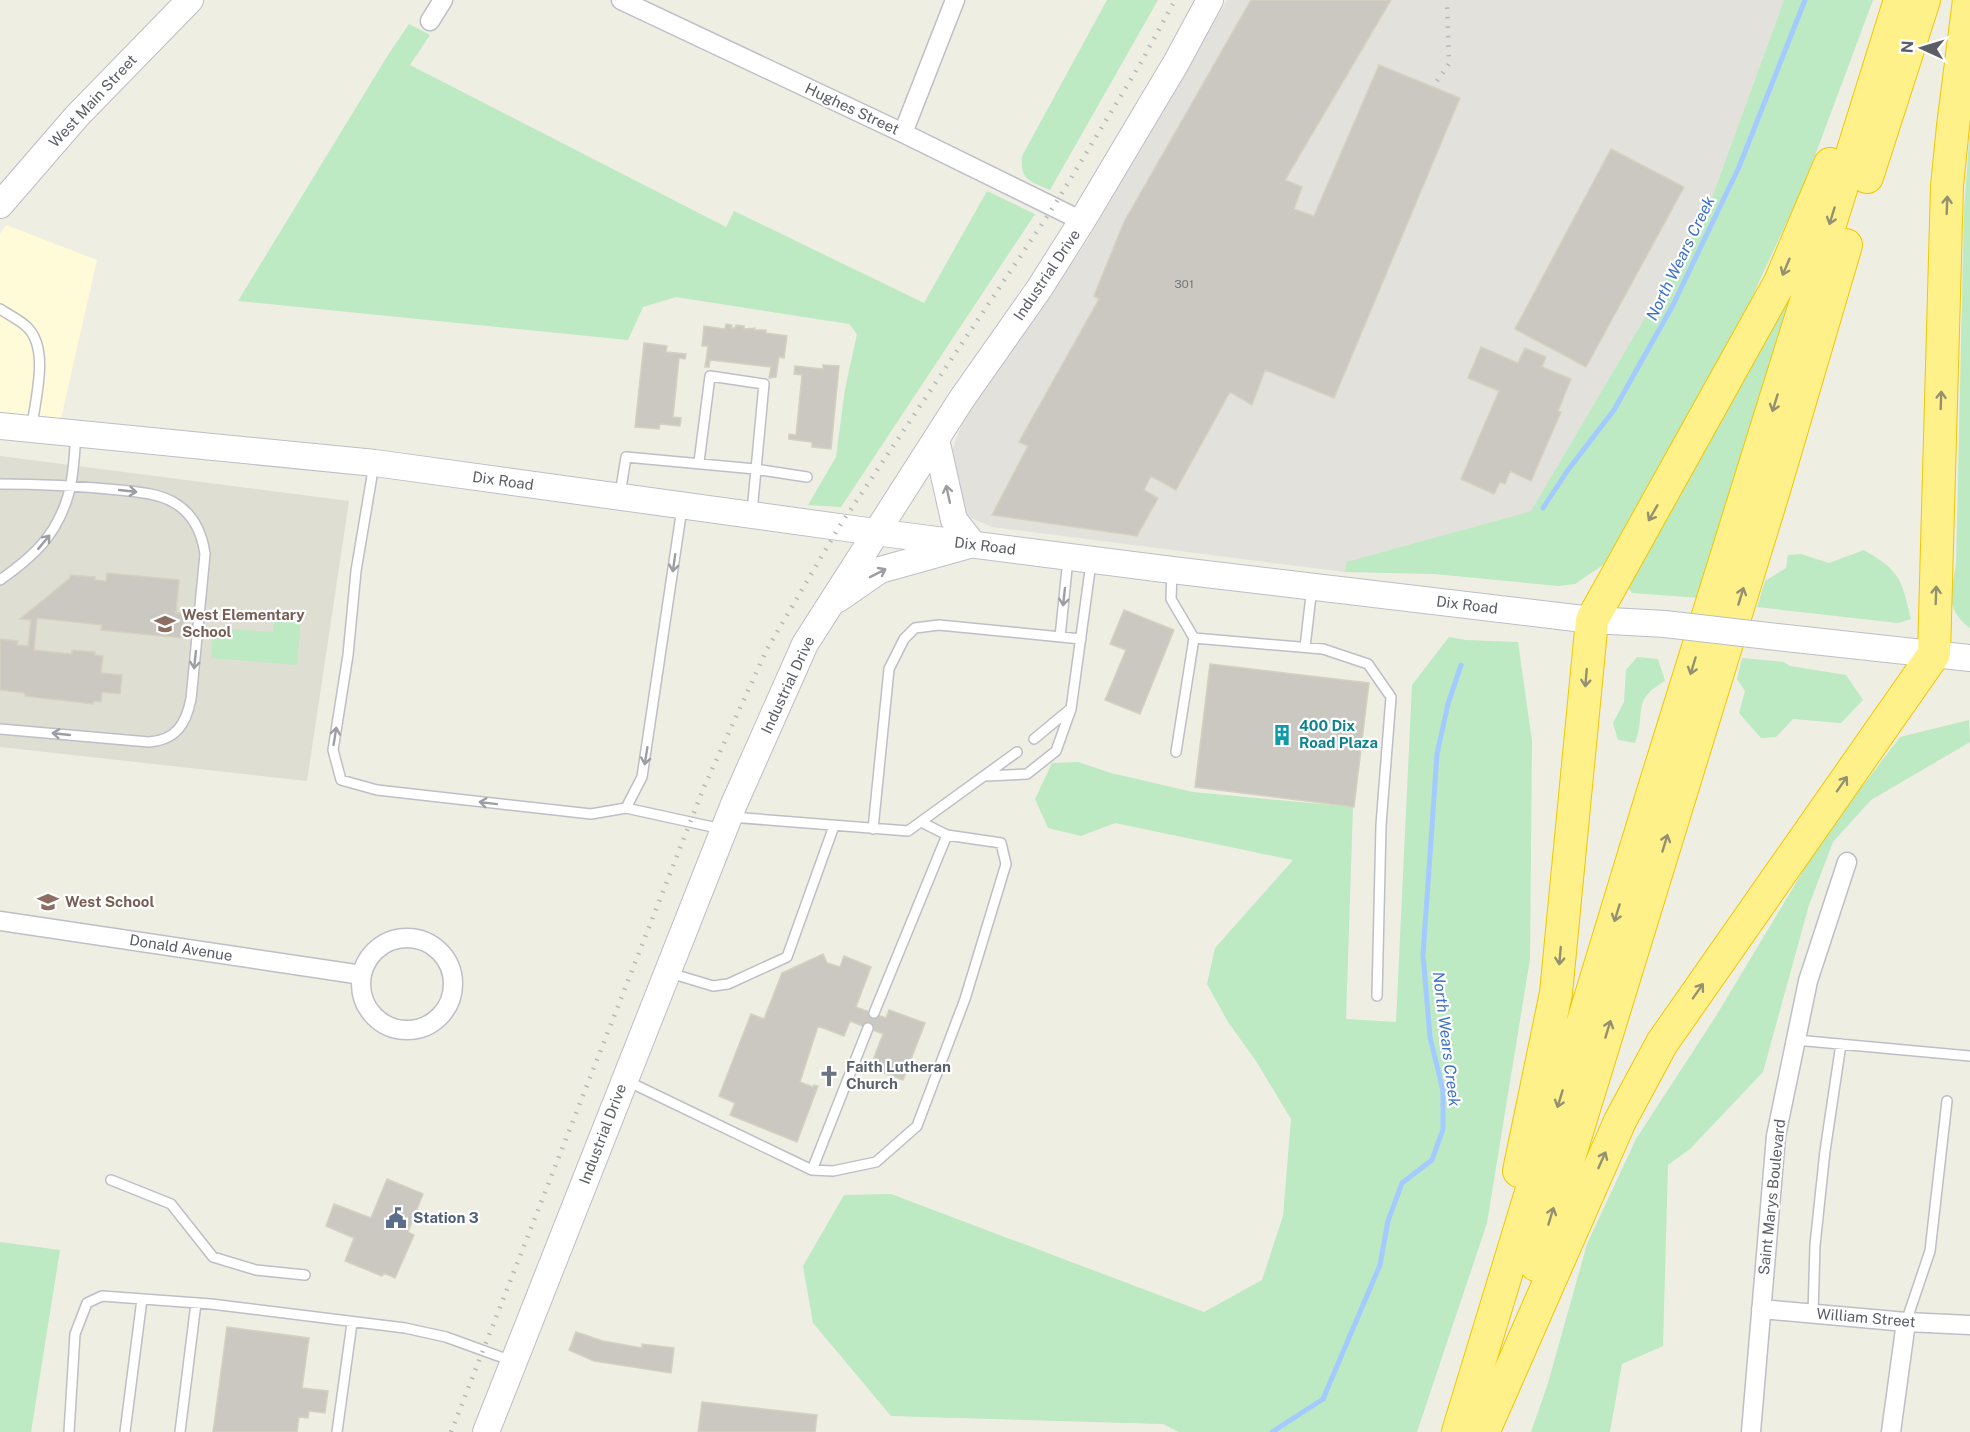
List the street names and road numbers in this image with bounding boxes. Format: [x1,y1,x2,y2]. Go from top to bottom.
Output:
street label: West Main Street [45,51,140,150]
street label: Hughes Street [803,79,902,138]
street label: Industrial Drive [1010,226,1083,323]
street label: Dix Road [471,468,535,493]
street label: Dix Road [953,533,1017,558]
street label: Dix Road [1435,592,1499,617]
street label: Industrial Drive [757,633,818,736]
street label: Donald Avenue [128,931,234,964]
street label: Industrial Drive [576,1081,629,1186]
street label: Saint Marys Boulevard [1755,1118,1788,1276]
street label: William Street [1816,1305,1916,1330]

